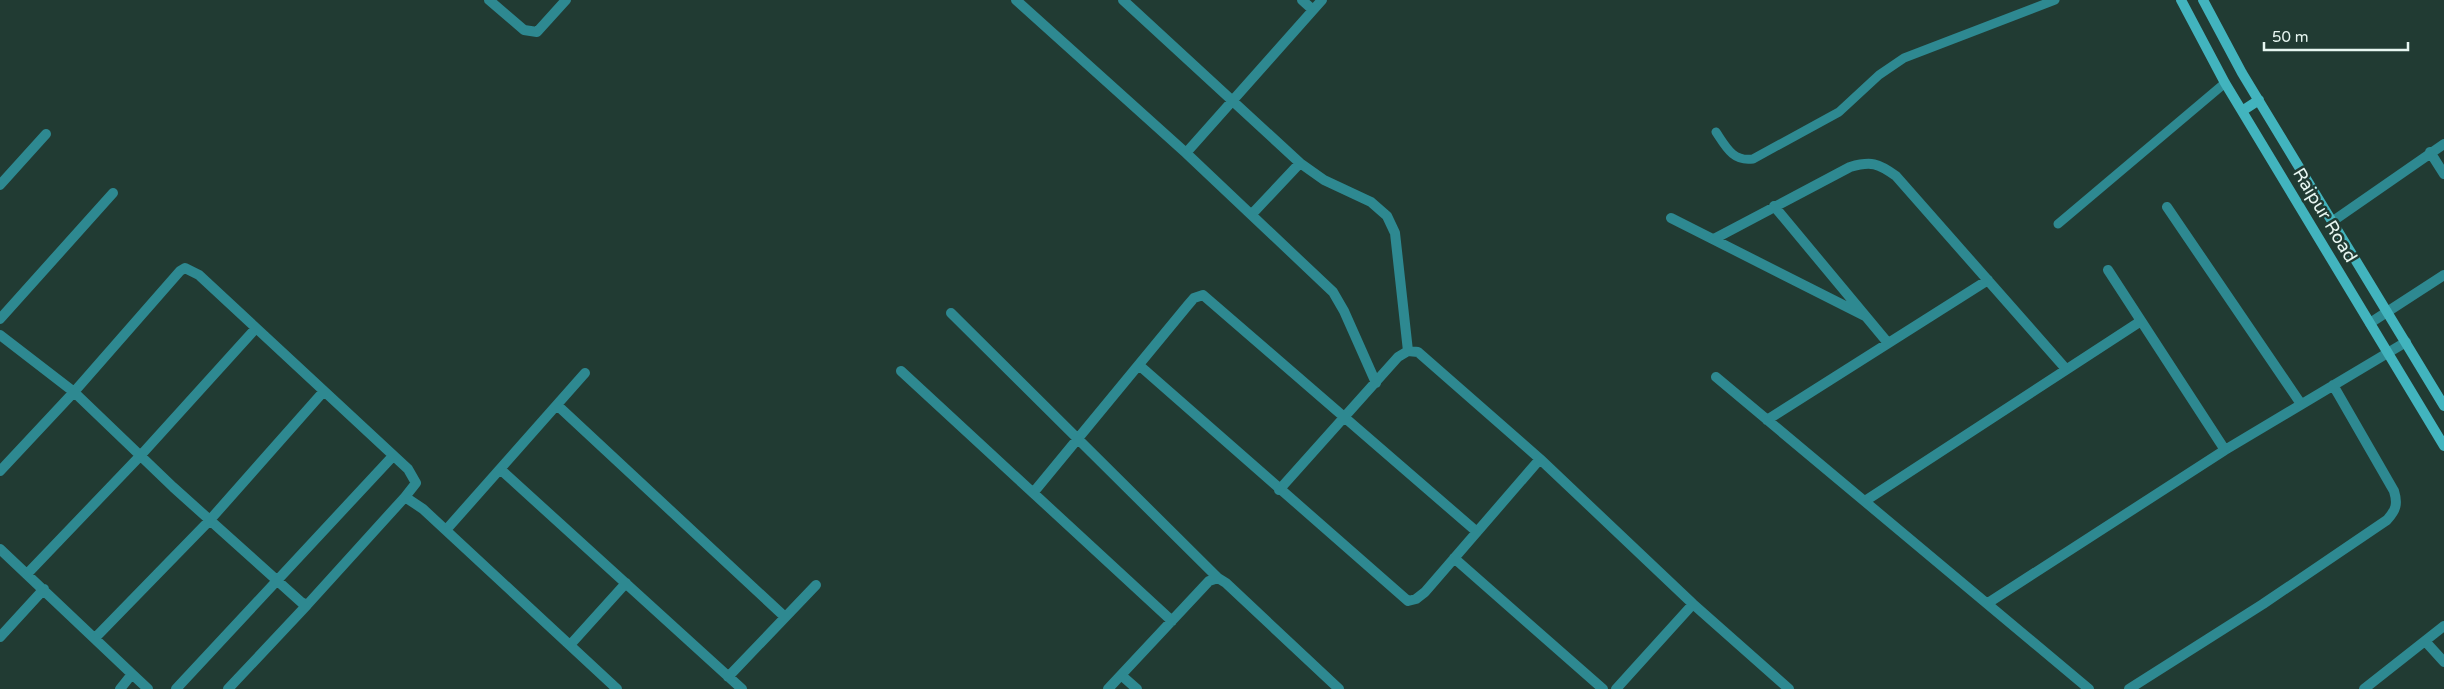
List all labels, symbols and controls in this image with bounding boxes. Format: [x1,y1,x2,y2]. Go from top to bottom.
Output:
scale bar [2264,20,2408,52]
text: 50 m [2272,28,2309,46]
street label: Raipur Road [2288,164,2362,266]

